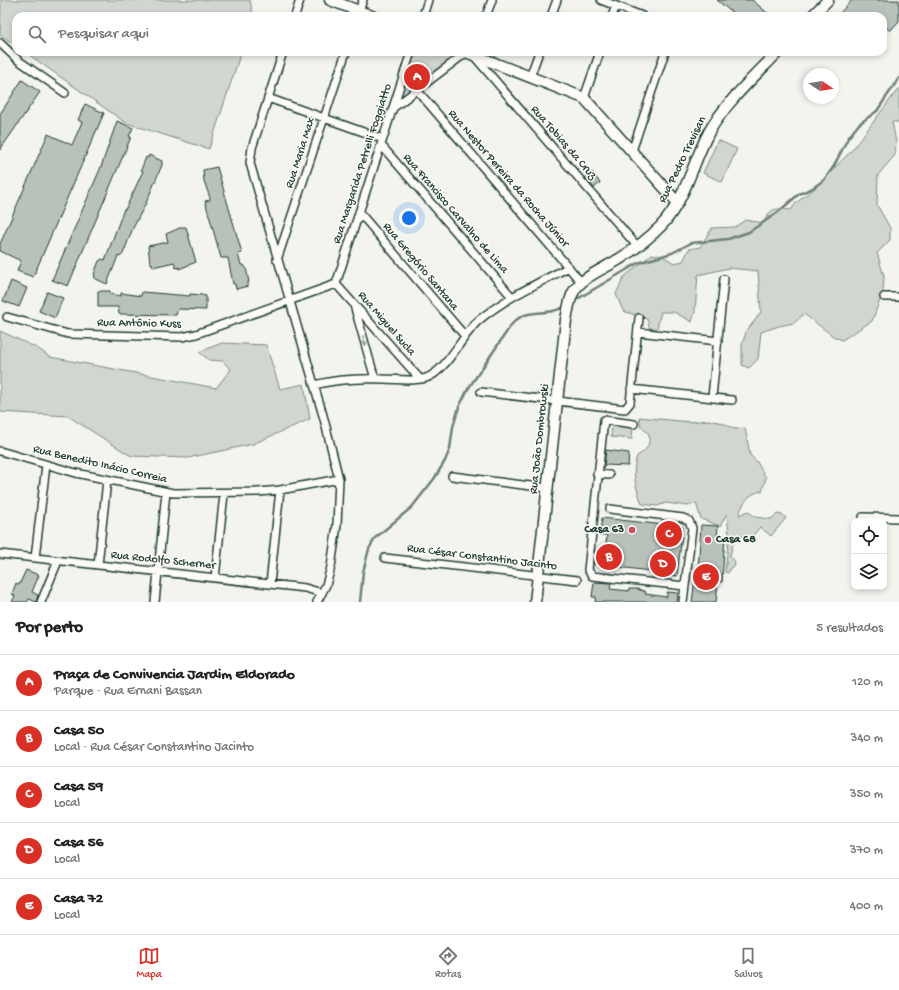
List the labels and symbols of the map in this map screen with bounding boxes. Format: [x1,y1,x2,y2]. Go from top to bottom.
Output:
pin: A [404,62,430,92]
north arrow [803,68,839,104]
street label: Rua Margarida Petrelli Foggiatto [330,82,396,246]
street label: Rua Tobias da Cruz [527,103,599,183]
street label: Rua Nestor Pereira da Rocha Júnior [444,107,573,252]
street label: Rua Pedro Trevisan [656,114,710,205]
street label: Rua Maria Max [283,115,319,190]
street label: Rua Francisco Carvalho de Lima [399,151,511,277]
your location [399,208,419,228]
street label: Rua Gregório Santana [379,220,461,314]
street label: Rua Miguel Sucla [354,289,418,359]
street label: Rua Antônio Kuss [97,316,182,332]
one-way arrow [361,335,367,347]
street label: Rua João Dombrowski [527,383,553,495]
street label: Rua Benedito Inácio Correia [32,443,169,487]
pin: C [656,519,682,549]
place label: Casa 63 [584,523,624,537]
marker: Casa 63 [627,525,637,535]
place label: Casa 68 [715,533,756,547]
marker: Casa 68 [703,535,713,545]
street label: Rua César Constantino Jacinto [406,542,558,574]
pin: B [596,542,622,572]
street label: Rua Rodolfo Scherner [110,549,218,574]
pin: D [650,549,676,579]
pin: E [693,562,719,592]

